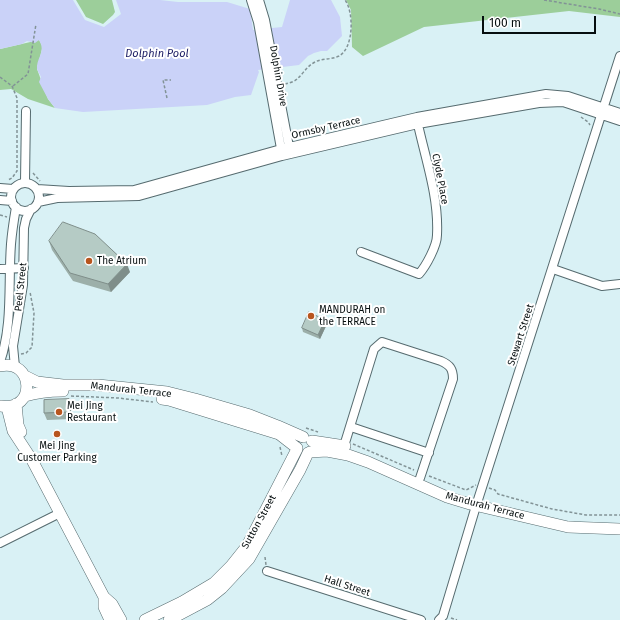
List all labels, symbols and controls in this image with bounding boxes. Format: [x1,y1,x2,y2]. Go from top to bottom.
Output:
scale bar [484,8,598,34]
text: 100 m [489,16,521,30]
street label: Dolphin Drive [267,45,289,107]
water label: Dolphin Pool [125,47,189,61]
street label: Ormsby Terrace [290,114,362,142]
street label: Clyde Place [429,153,451,205]
place label: The Atrium [97,255,147,267]
marker: The Atrium [84,256,94,266]
street label: Peel Street [12,262,30,312]
street label: Stewart Street [505,303,537,367]
place label: MANDURAH on the TERRACE [319,304,385,328]
marker: MANDURAH on the TERRACE [306,311,316,321]
street label: Mandurah Terrace [90,380,172,400]
place label: Mei Jing Restaurant [67,400,116,424]
marker: Mei Jing Restaurant [54,407,64,417]
marker: Mei Jing Customer Parking [52,429,62,439]
place label: Mei Jing Customer Parking [17,440,97,464]
street label: Mandurah Terrace [444,490,526,522]
street label: Sutton Street [239,493,279,551]
street label: Hall Street [322,573,372,599]

